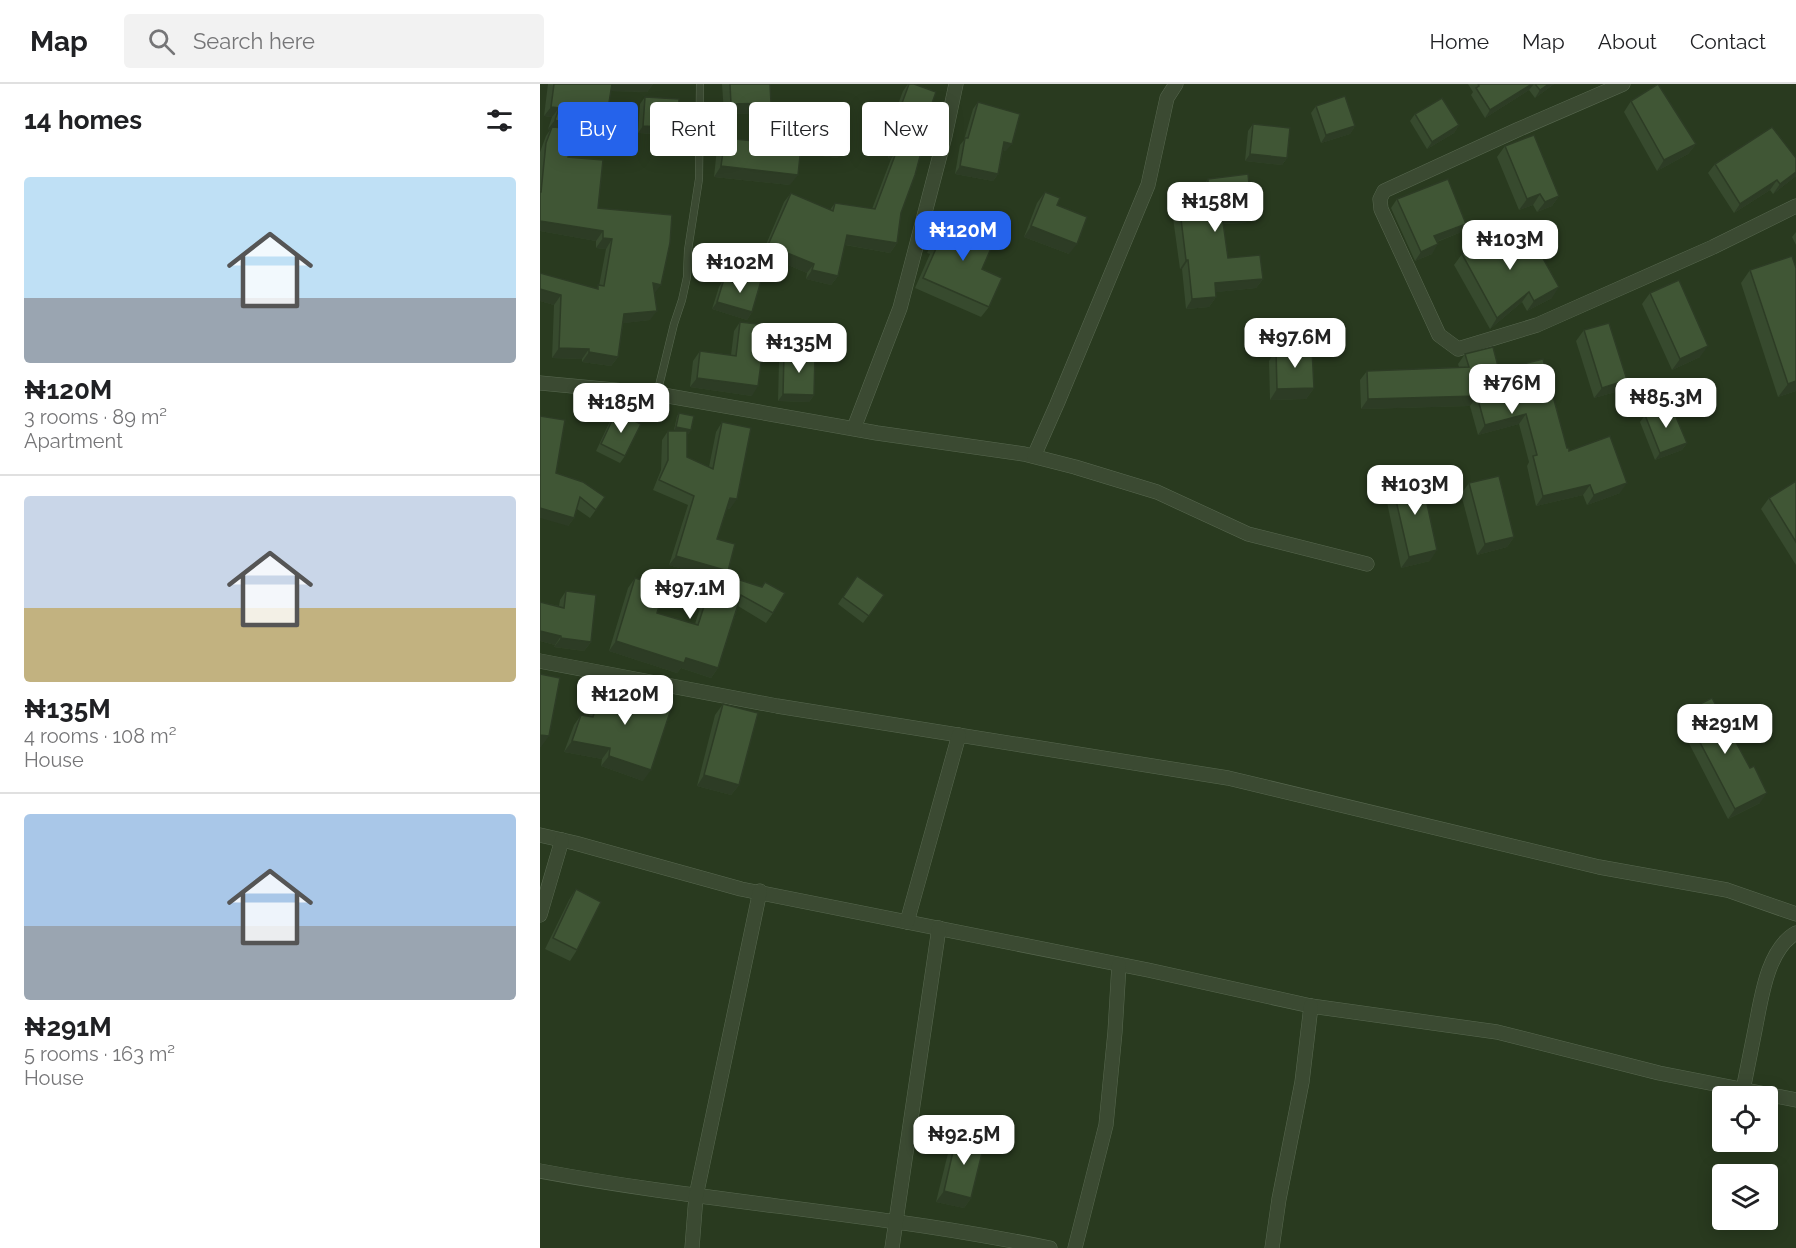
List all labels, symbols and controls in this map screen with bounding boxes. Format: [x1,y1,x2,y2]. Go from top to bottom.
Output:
search box [124,14,544,68]
text: Map [30,25,88,58]
icon: search [145,25,178,58]
text: Search here [193,28,315,54]
text: Home [1430,29,1489,54]
text: Map [1522,29,1565,54]
text: About [1598,29,1657,54]
text: Contact [1690,29,1766,54]
chip: Buy [558,102,638,156]
chip: Rent [650,102,737,156]
chip: Filters [749,102,850,156]
chip: New [862,102,949,156]
icon: filters [483,104,516,137]
text: 14 homes [24,105,142,135]
pin: ₦158M [1173,182,1257,233]
text: ₦158M [1181,189,1249,213]
pin: ₦120M [921,211,1005,262]
icon: home [216,216,324,324]
text: ₦120M [929,218,997,242]
pin: ₦103M [1468,220,1552,271]
text: ₦103M [1476,227,1544,251]
pin: ₦102M [698,243,782,294]
text: ₦102M [706,250,774,274]
pin: ₦97.6M [1246,318,1344,369]
pin: ₦135M [757,323,841,374]
text: ₦97.6M [1258,325,1332,349]
text: ₦135M [766,330,832,354]
pin: ₦76M [1476,364,1548,415]
text: ₦76M [1483,371,1541,395]
text: ₦120M [24,375,112,405]
pin: ₦85.3M [1617,378,1715,429]
pin: ₦185M [579,383,663,434]
text: ₦85.3M [1629,385,1703,409]
text: ₦185M [587,390,655,414]
text: 3 rooms · 89 m² [24,405,167,429]
text: Apartment [24,429,123,453]
pin: ₦103M [1373,465,1457,516]
text: ₦103M [1381,472,1449,496]
icon: home [216,535,324,643]
pin: ₦97.1M [641,569,739,620]
text: ₦97.1M [655,576,725,600]
pin: ₦120M [583,675,667,726]
text: ₦120M [591,682,659,706]
text: ₦135M [24,694,111,724]
pin: ₦291M [1683,704,1767,755]
text: ₦291M [1691,711,1759,735]
text: 4 rooms · 108 m² [24,724,176,748]
text: House [24,748,84,772]
icon: home [216,853,324,961]
text: ₦291M [24,1012,112,1042]
text: 5 rooms · 163 m² [24,1042,175,1066]
text: House [24,1066,84,1090]
map controls [1712,1086,1778,1230]
button: locate [1712,1086,1778,1152]
pin: ₦92.5M [915,1115,1013,1166]
text: ₦92.5M [927,1122,1001,1146]
button: layers [1712,1164,1778,1230]

